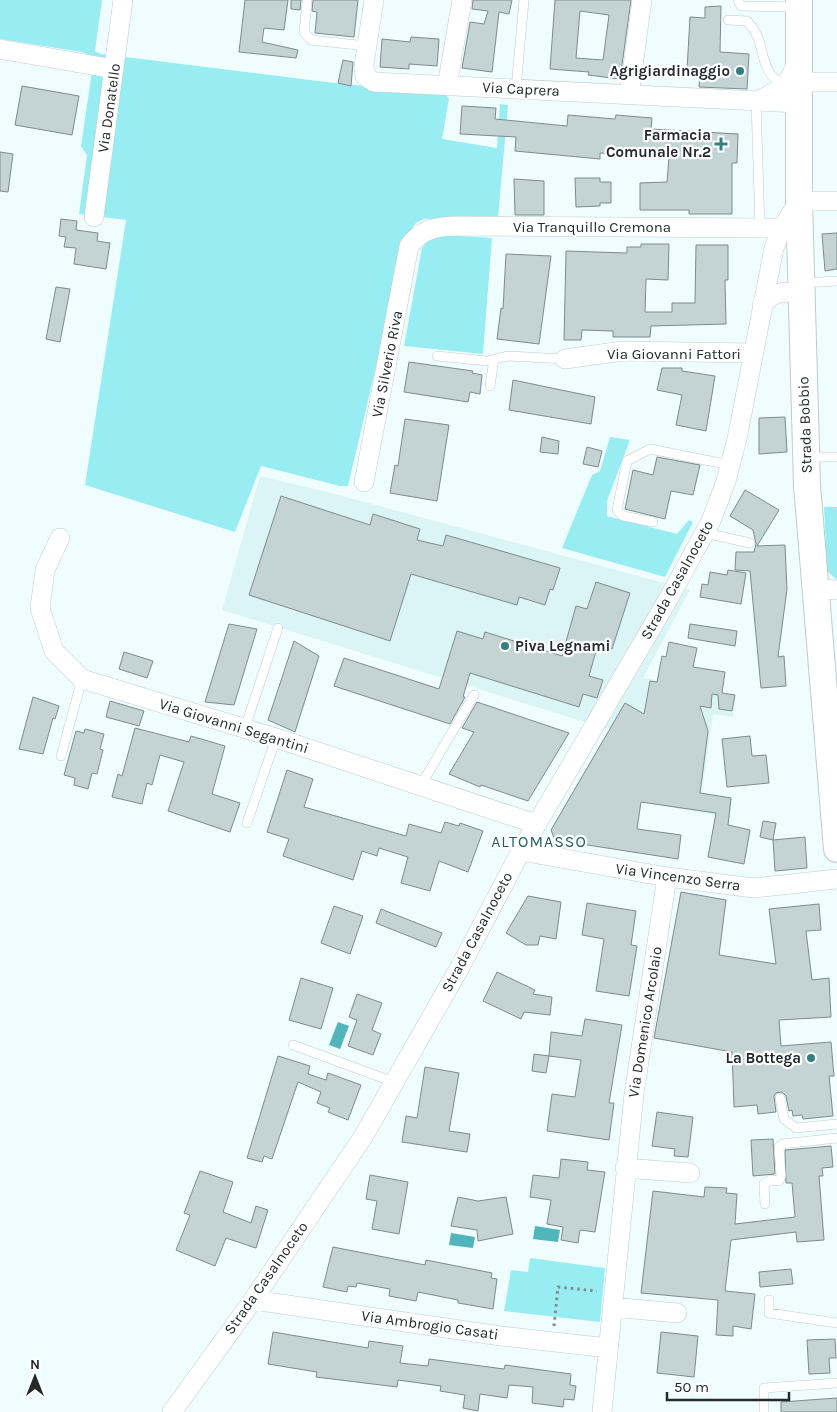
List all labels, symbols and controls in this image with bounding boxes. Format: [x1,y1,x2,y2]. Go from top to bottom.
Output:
street label: Via Donatello [94,62,124,154]
place label: Agrigiardinaggio [610,62,730,80]
marker: Agrigiardinaggio [734,65,746,77]
street label: Via Caprera [482,78,560,100]
place label: Farmacia Comunale Nr.2 [606,126,711,161]
marker: Farmacia Comunale Nr.2 [715,138,727,150]
street label: Via Tranquillo Cremona [513,218,671,236]
street label: Via Silverio Riva [368,309,406,419]
street label: Via Giovanni Fattori [607,345,741,363]
street label: Strada Bobbio [794,376,816,474]
street label: Strada Casalnoceto [637,517,717,643]
place label: Piva Legnami [515,637,610,655]
marker: Piva Legnami [499,640,511,652]
street label: Via Giovanni Segantini [157,695,311,757]
district label: ALTOMASSO [491,832,587,851]
street label: Via Vincenzo Serra [614,859,742,895]
street label: Strada Casalnoceto [438,869,516,995]
street label: Via Domenico Arcolaio [624,945,666,1099]
place label: La Bottega [726,1049,801,1067]
marker: La Bottega [805,1052,817,1064]
street label: Strada Casalnoceto [220,1218,312,1338]
street label: Via Ambrogio Casati [360,1306,500,1344]
north arrow [10,1352,60,1402]
text: N [30,1356,40,1373]
scale bar [667,1370,790,1402]
text: 50 m [674,1378,709,1396]

